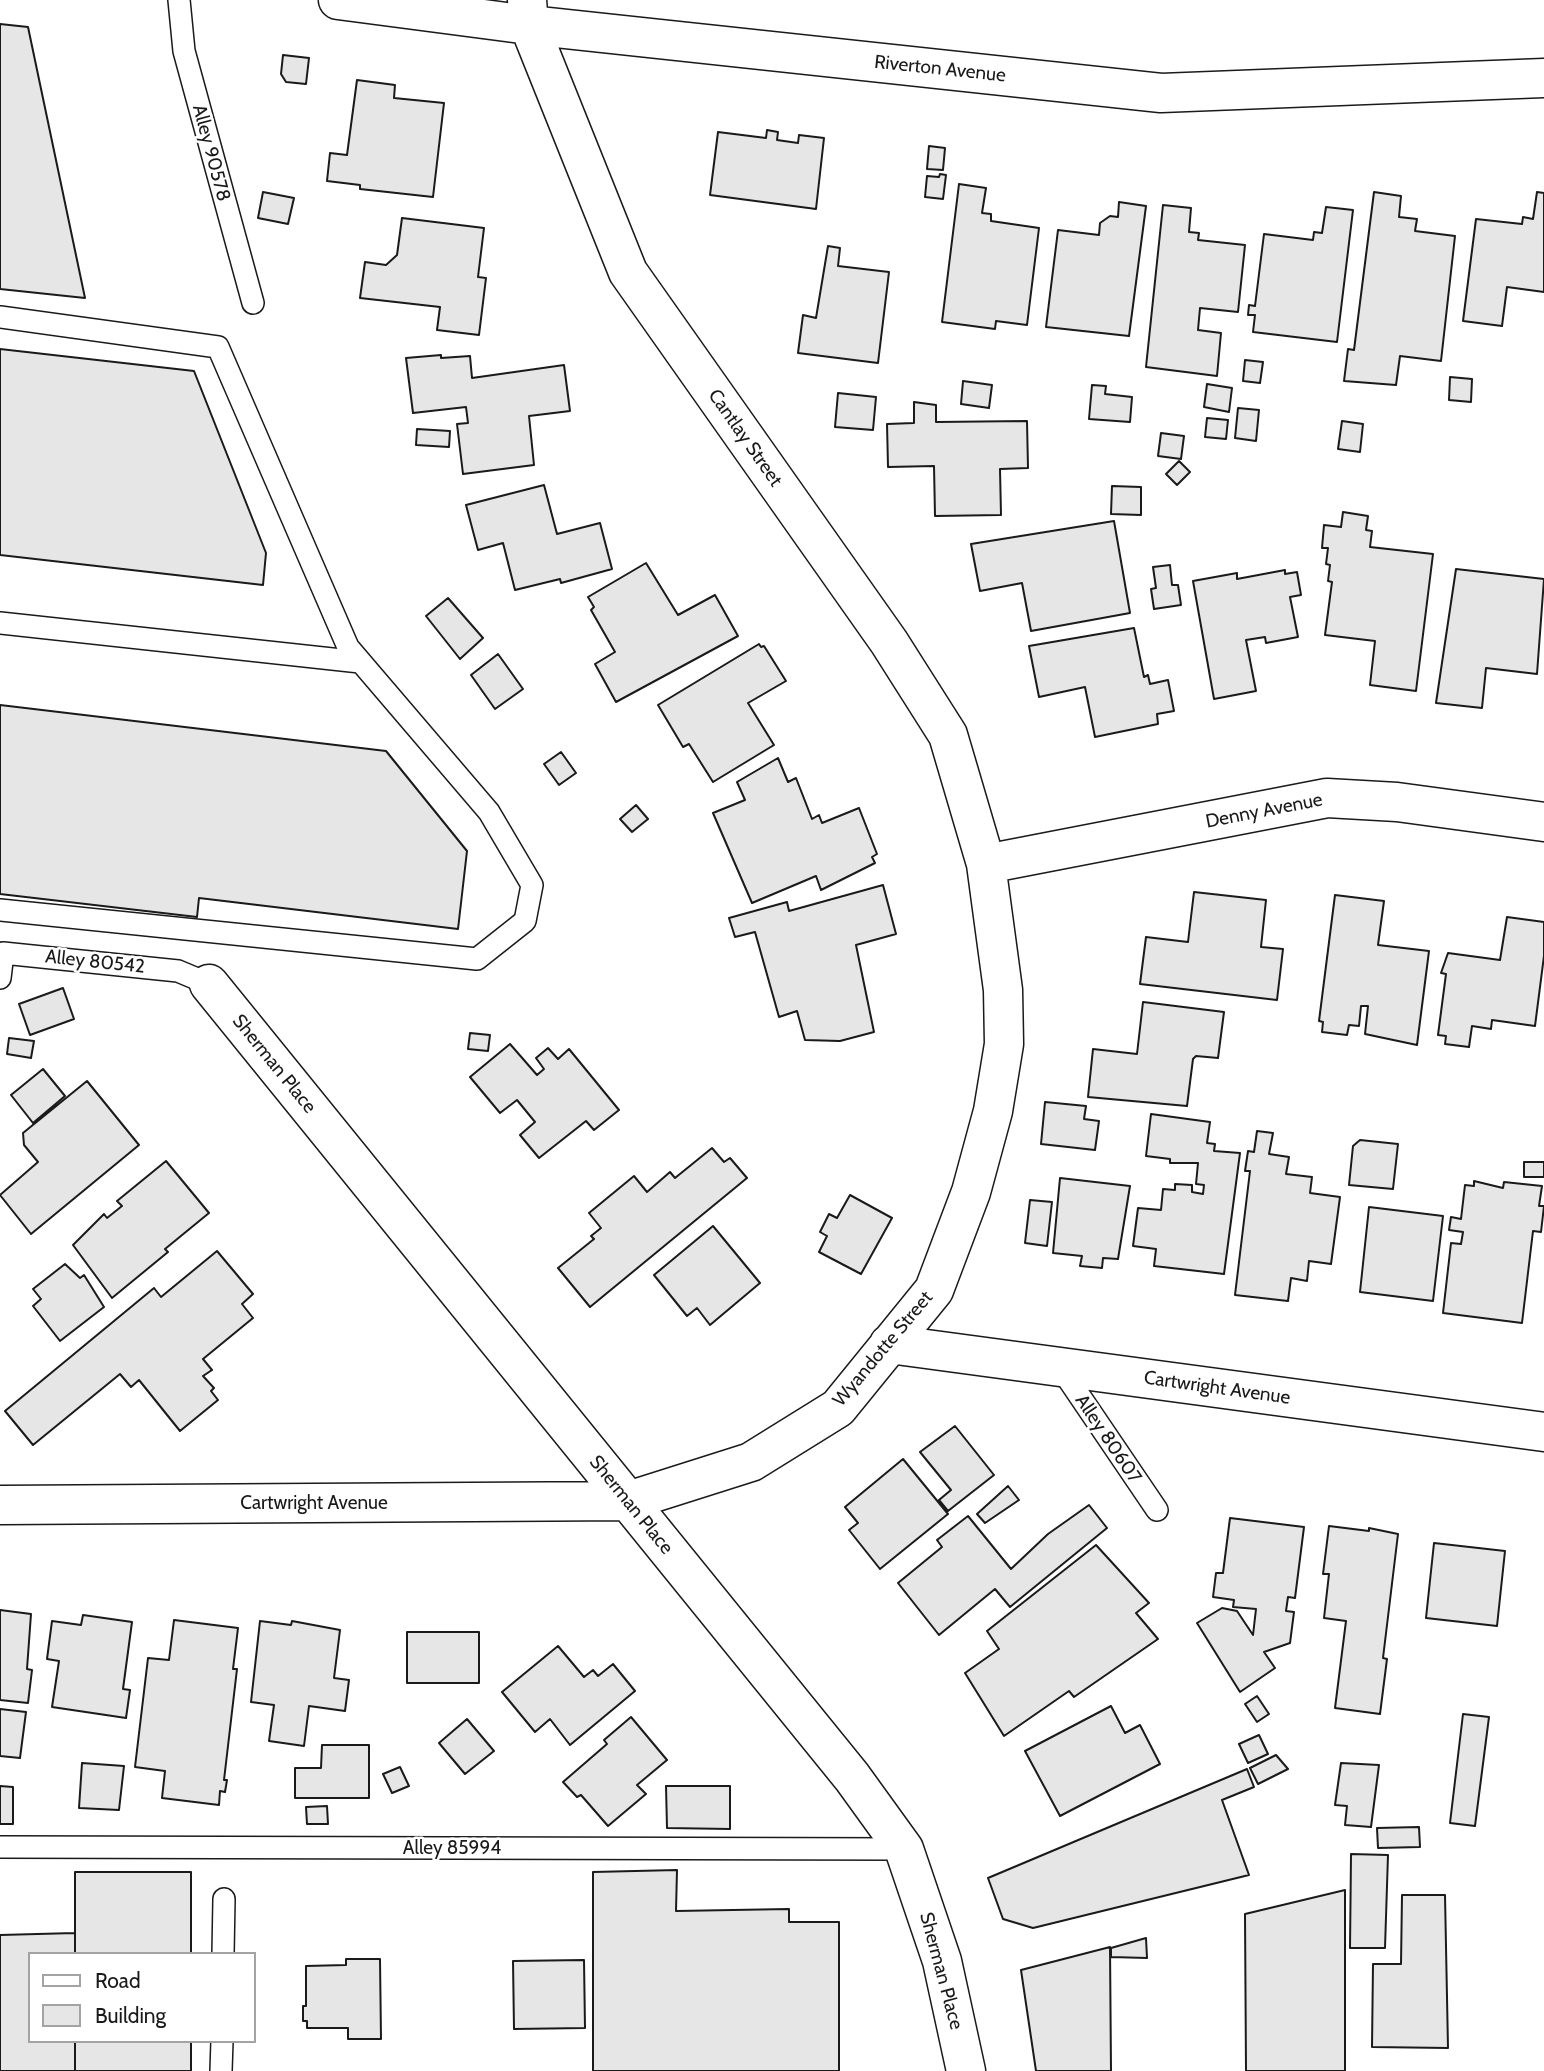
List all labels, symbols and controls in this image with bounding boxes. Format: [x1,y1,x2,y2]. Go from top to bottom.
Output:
street label: Riverton Avenue [873,51,1007,87]
street label: Alley 90578 [187,102,235,204]
street label: Cantlay Street [703,385,787,491]
street label: Denny Avenue [1204,789,1324,833]
street label: Alley 80542 [44,945,146,979]
street label: Sherman Place [227,1010,321,1118]
street label: Wyandotte Street [828,1287,938,1411]
street label: Cartwright Avenue [1142,1366,1292,1410]
street label: Alley 80607 [1070,1390,1146,1488]
street label: Sherman Place [584,1451,678,1559]
street label: Cartwright Avenue [240,1492,388,1514]
street label: Alley 85994 [403,1837,501,1859]
street label: Sherman Place [914,1910,968,2032]
legend [28,1952,256,2043]
text: Road [95,1968,141,1993]
text: Building [95,2003,166,2028]

